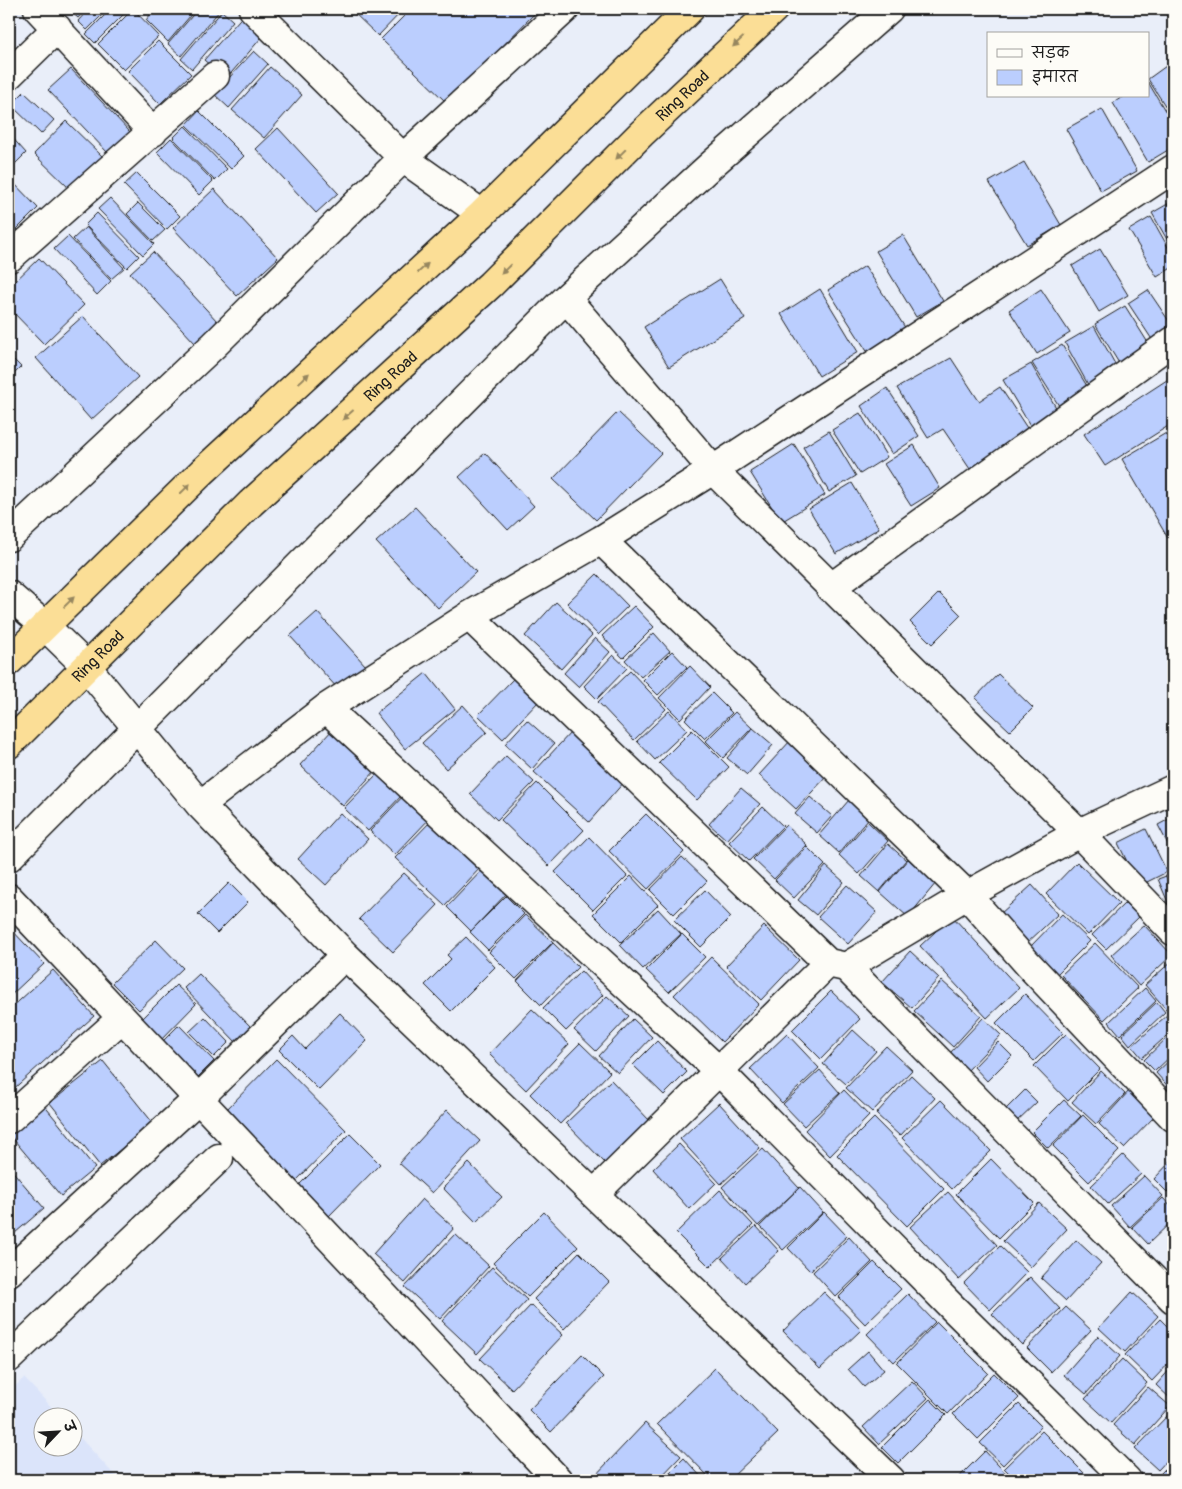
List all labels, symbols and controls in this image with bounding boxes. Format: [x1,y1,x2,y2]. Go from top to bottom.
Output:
legend [987,32,1150,98]
one-way arrow [733,36,745,48]
text: सड़क [1031,44,1070,63]
street label: Ring Road [652,66,714,126]
text: इमारत [1032,68,1079,87]
one-way arrow [615,148,627,160]
one-way arrow [417,262,429,274]
one-way arrow [500,263,512,275]
street label: Ring Road [360,347,422,406]
one-way arrow [297,372,309,384]
one-way arrow [342,409,354,421]
one-way arrow [179,483,191,495]
one-way arrow [62,597,74,609]
street label: Ring Road [68,626,129,687]
north arrow [32,1406,82,1456]
text: उ [59,1417,80,1436]

